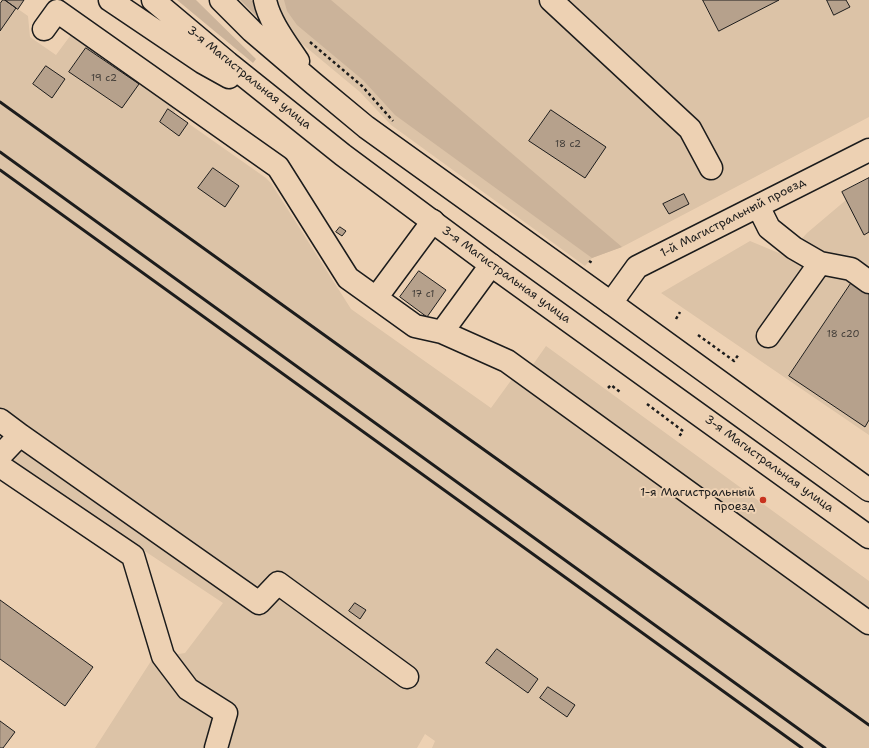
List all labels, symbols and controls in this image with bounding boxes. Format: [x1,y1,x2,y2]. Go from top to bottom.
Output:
street label: 3-я Магистральная улица [184,23,314,133]
house number: 19 с2 [91,72,117,84]
house number: 18 с2 [555,138,581,150]
street label: 1-й Магистральный проезд [658,175,808,261]
street label: 3-я Магистральная улица [439,223,573,327]
house number: 17 с1 [412,288,434,300]
house number: 18 с20 [827,328,859,340]
street label: 3-я Магистральная улица [702,412,836,516]
place label: 1-я Магистральный проезд [640,486,755,514]
marker: 1-я Магистральный проезд [758,495,768,505]

